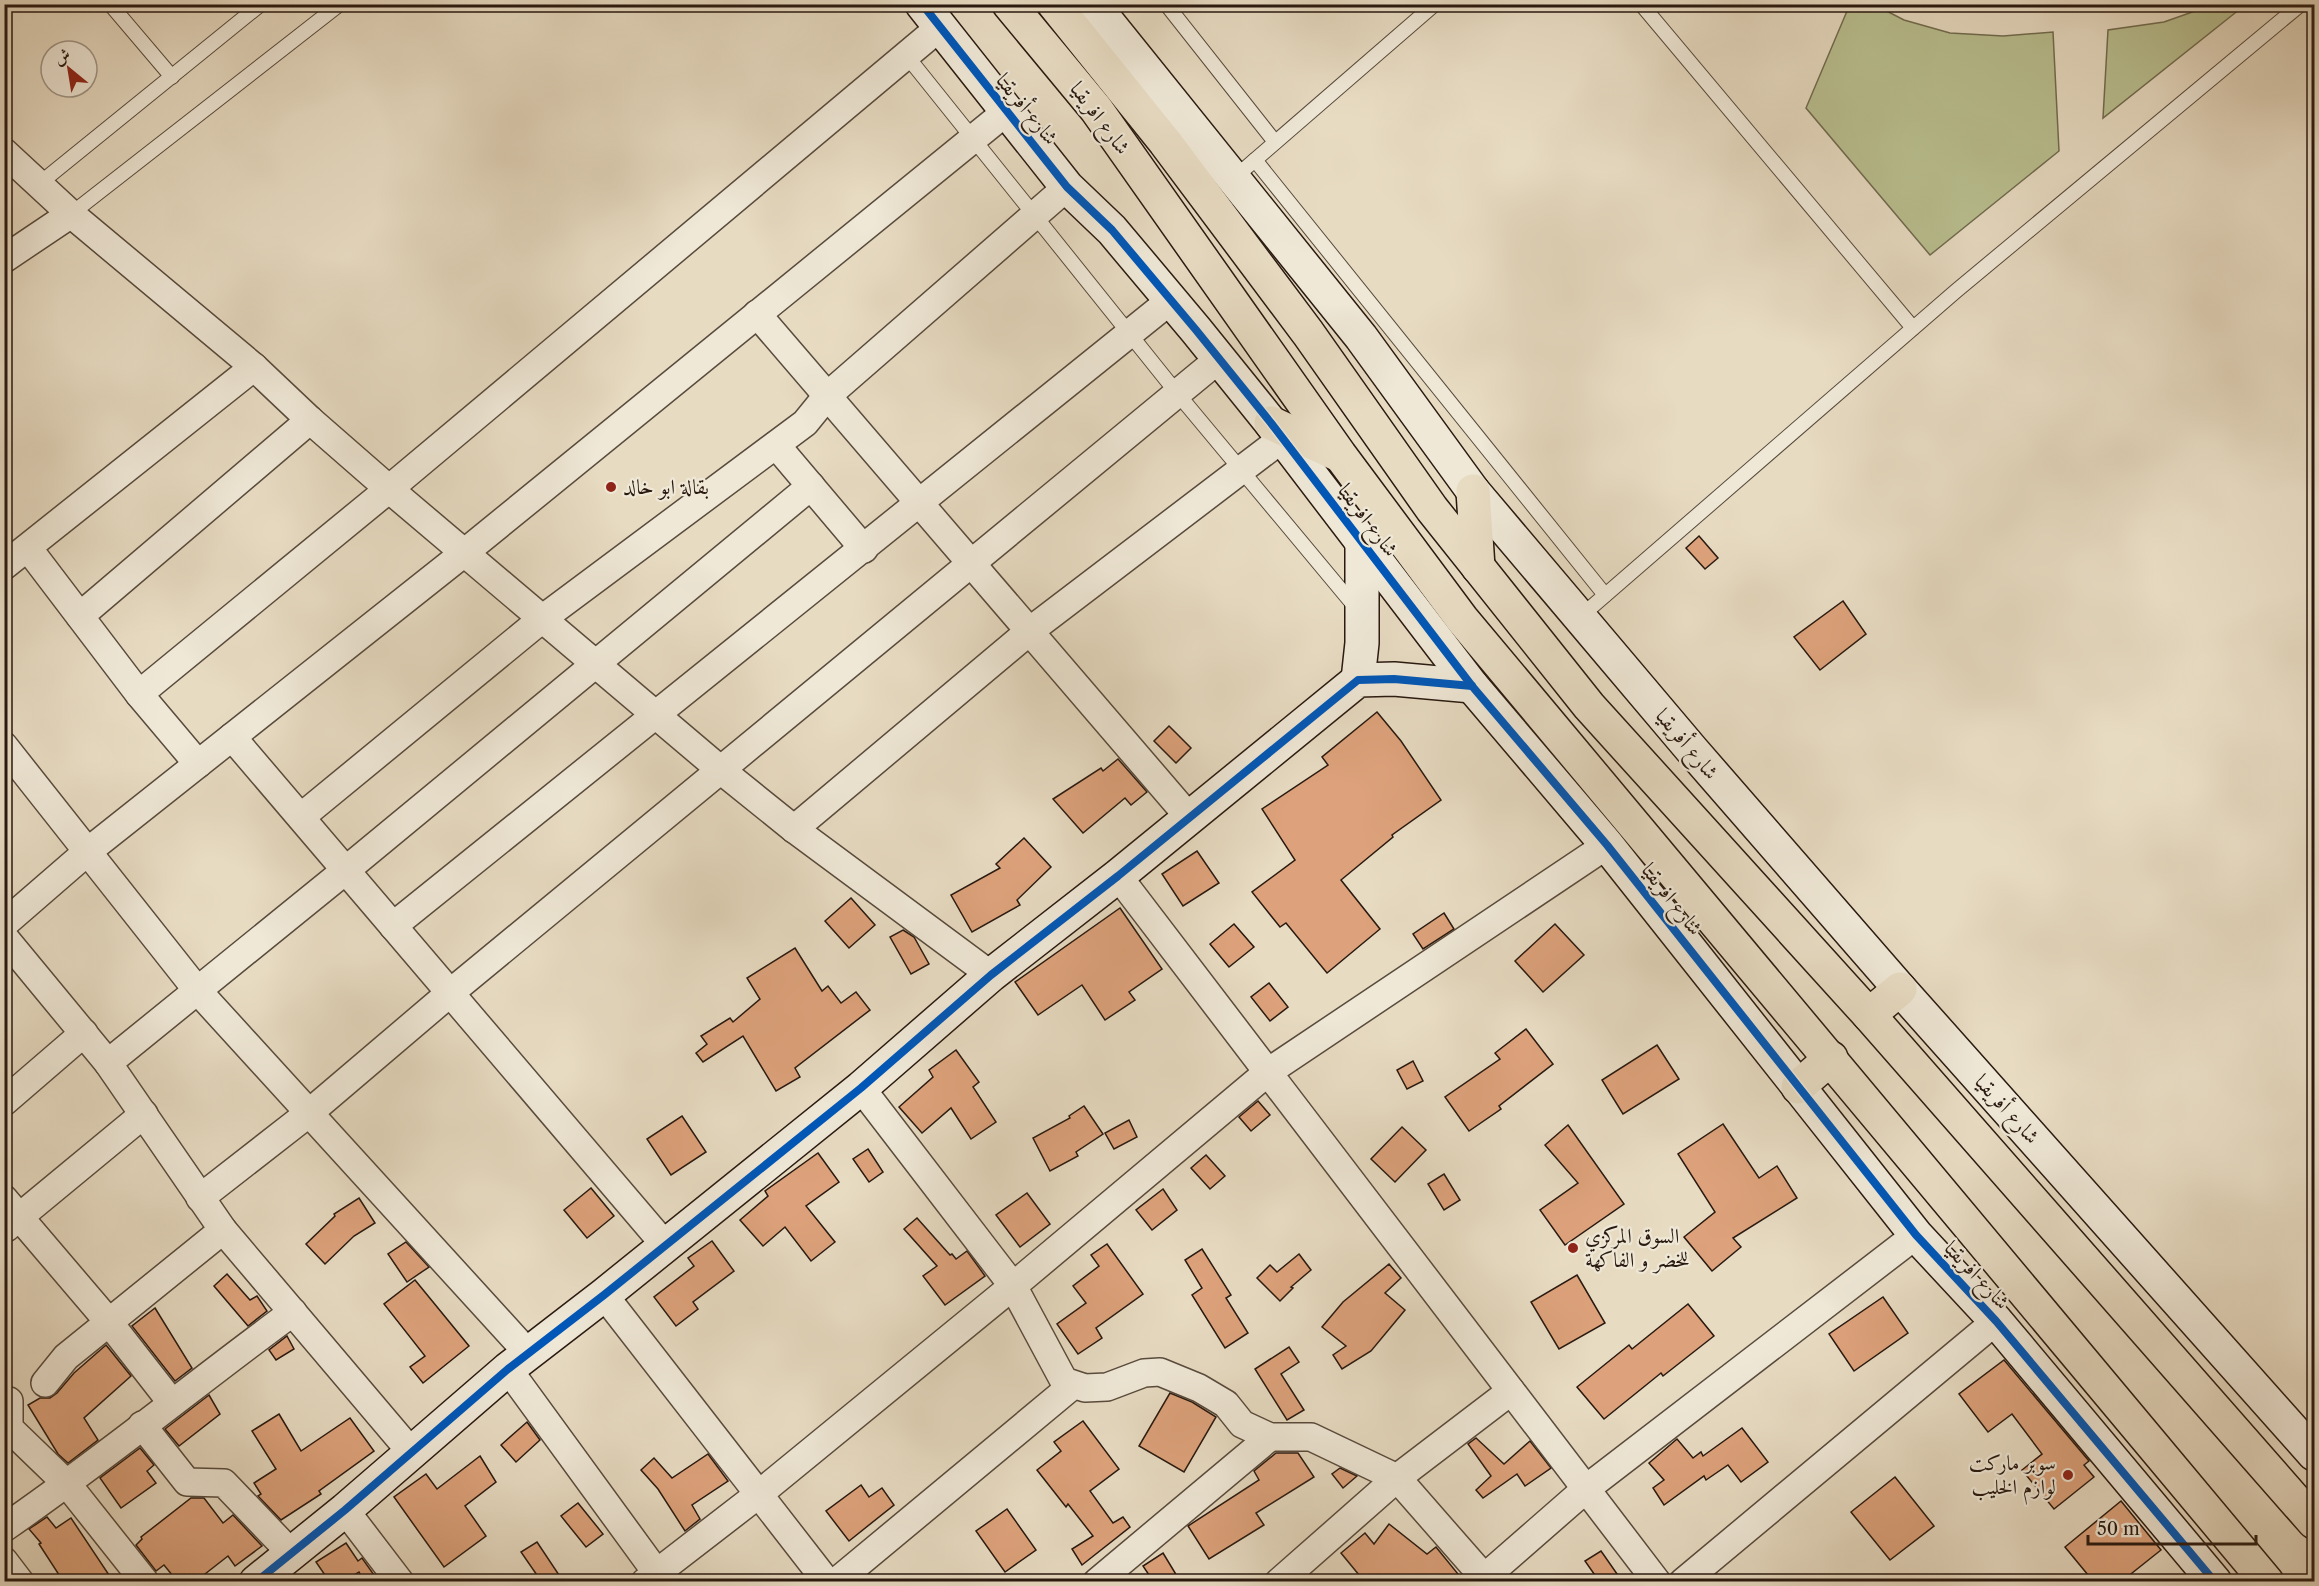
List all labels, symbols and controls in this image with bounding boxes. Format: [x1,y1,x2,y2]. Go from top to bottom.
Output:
north arrow [39,39,99,99]
text: ش [50,43,73,69]
street label: شارع أفريقيا [986,67,1065,153]
street label: شارع افريقيا [1060,76,1136,163]
place label: بقالة ابو خالد [623,474,709,500]
street label: شارع افريقيا [1328,478,1404,565]
marker: بقالة ابو خالد [604,480,618,494]
street label: شارع أفريقيا [1646,702,1726,788]
street label: شارع افريقيا [1632,858,1708,943]
street label: شارع أفريقيا [1965,1067,2047,1153]
place label: السوق المركزي للخضر و الفاكهة [1585,1223,1689,1274]
street label: شارع افريقيا [1935,1235,2015,1318]
marker: السوق المركزي للخضر و الفاكهة [1566,1241,1580,1255]
place label: سوبر ماركت لوازم الخليب [1969,1450,2056,1505]
marker: سوبر ماركت لوازم الخليب [2061,1468,2075,1482]
scale bar [2088,1508,2256,1546]
text: 50 m [2097,1518,2140,1540]

